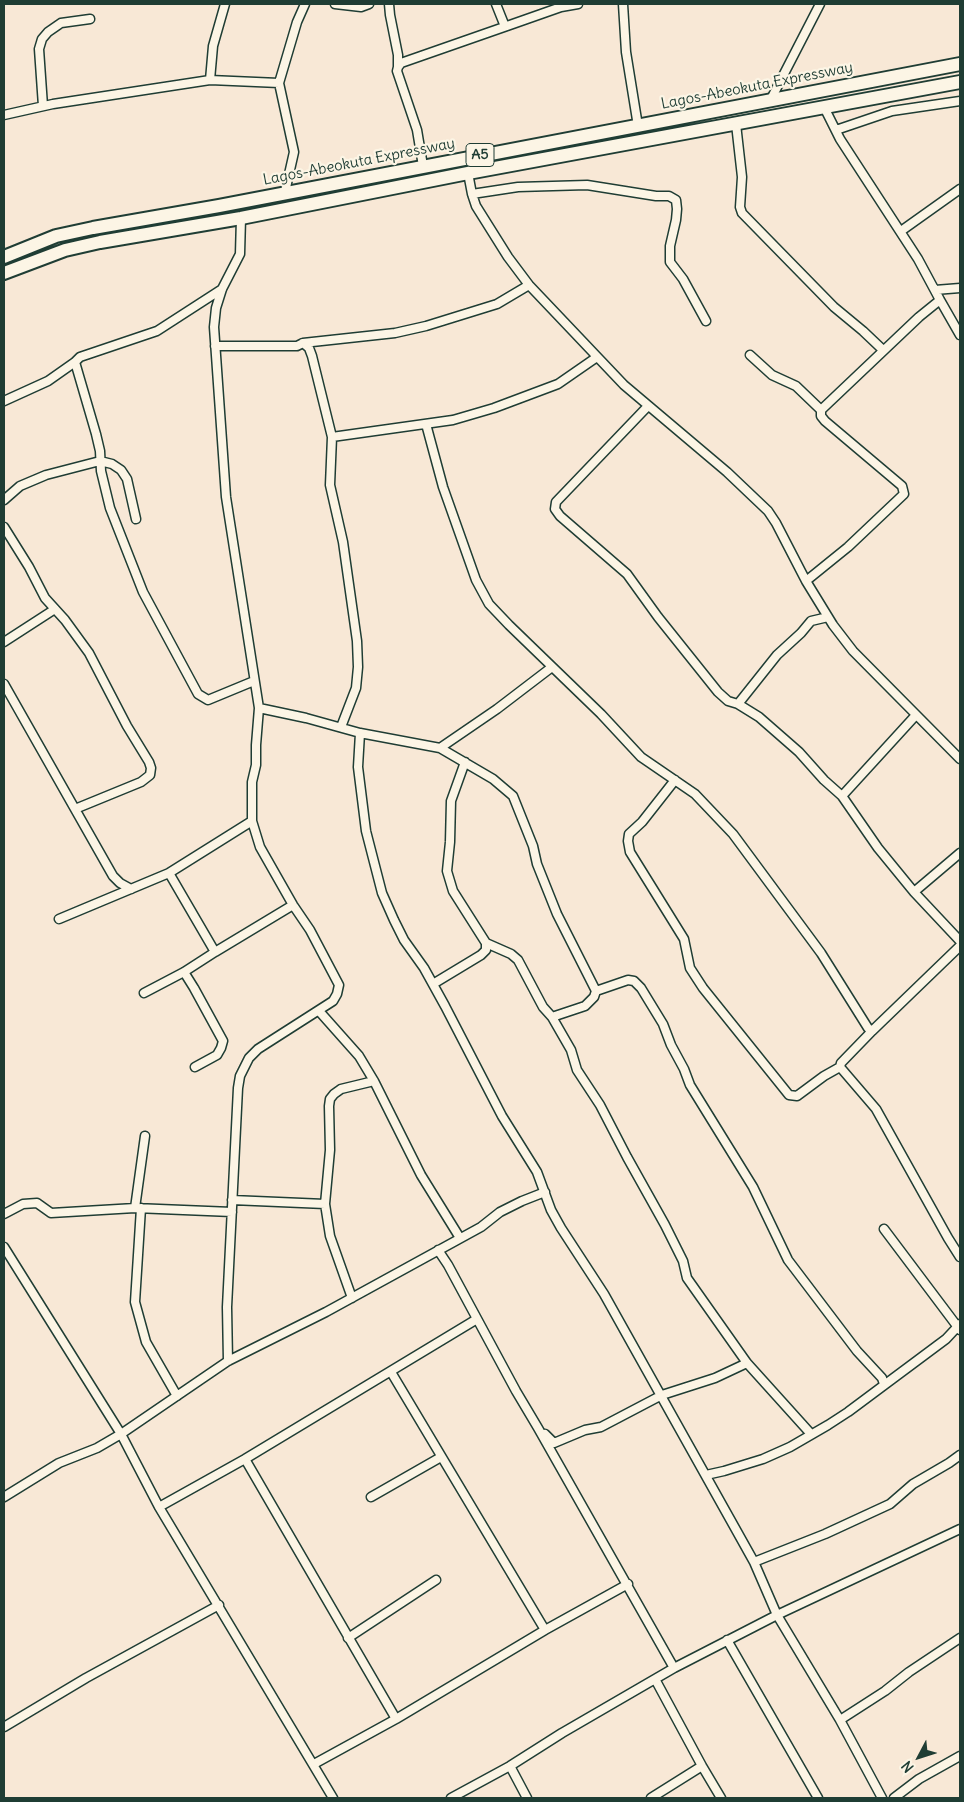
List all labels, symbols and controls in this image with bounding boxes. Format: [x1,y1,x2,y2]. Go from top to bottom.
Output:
street label: Lagos-Abeokuta Expressway [659,59,855,113]
street label: Lagos-Abeokuta Expressway [261,135,457,189]
road number: A5 [466,144,494,166]
north arrow [894,1732,944,1782]
text: N [898,1757,918,1776]

